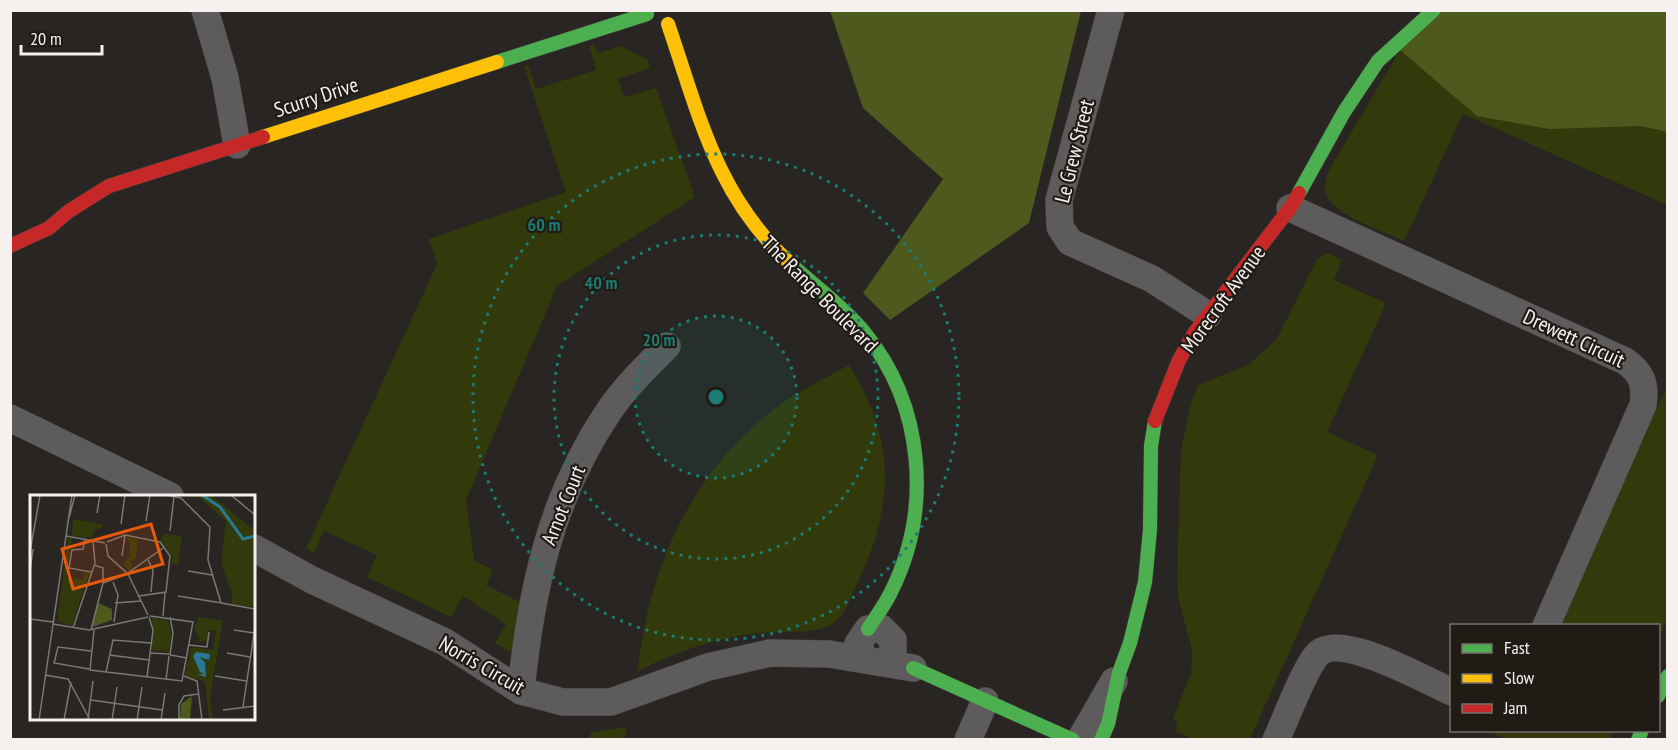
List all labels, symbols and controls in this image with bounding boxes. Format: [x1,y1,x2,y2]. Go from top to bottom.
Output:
scale bar [21,18,102,56]
text: 20 m [30,27,62,50]
street label: Scurry Drive [270,71,362,123]
street label: Le Grew Street [1048,96,1100,205]
text: 60 m [528,213,560,236]
street label: The Range Boulevard [756,230,884,358]
street label: Morecroft Avenue [1175,240,1271,358]
text: 40 m [585,271,617,294]
street label: Drewett Circuit [1519,303,1629,373]
text: 20 m [643,328,675,351]
centre of rings [706,387,726,407]
street label: Arnot Court [535,461,591,549]
inset map [30,495,255,720]
legend [1450,624,1660,732]
street label: Norris Circuit [434,630,530,701]
text: Fast [1504,636,1530,659]
text: Slow [1504,666,1535,689]
text: Jam [1503,696,1527,719]

